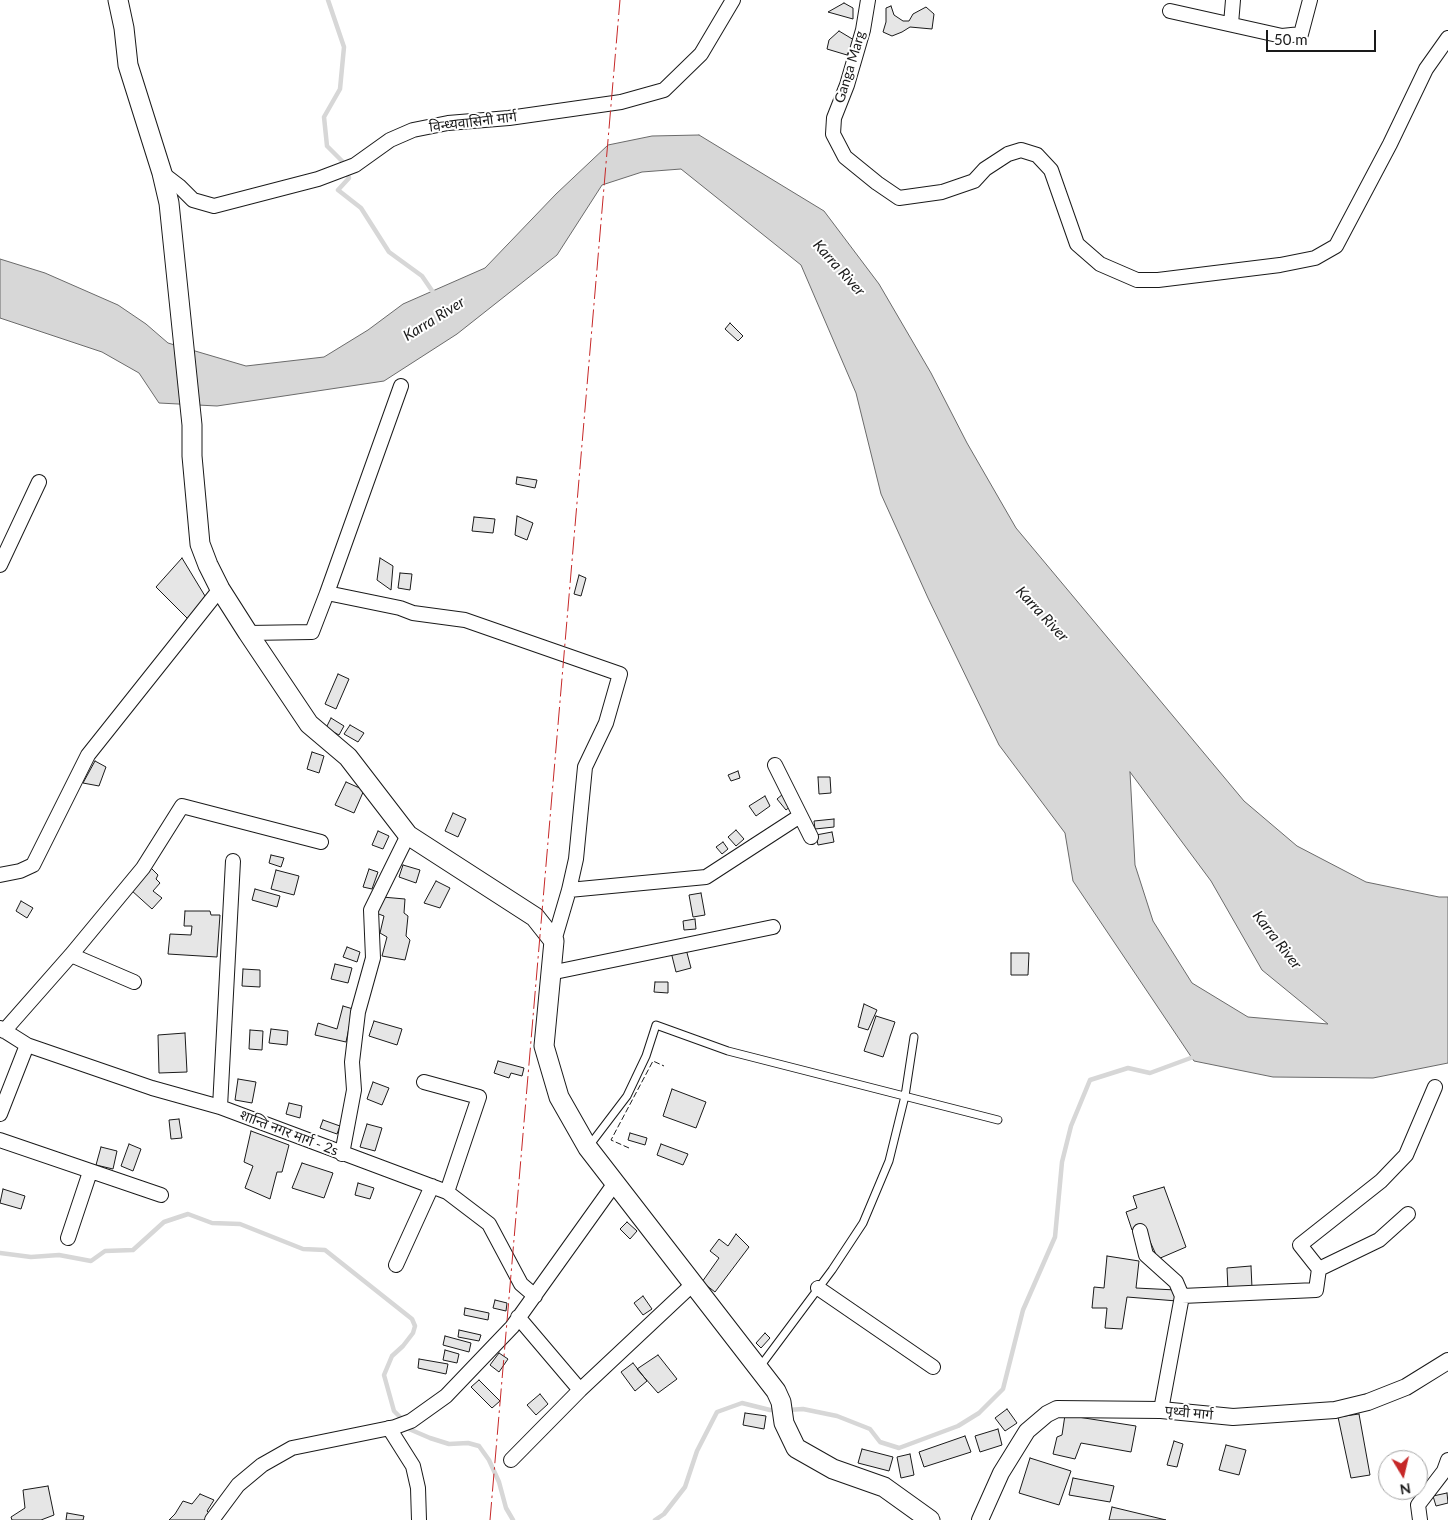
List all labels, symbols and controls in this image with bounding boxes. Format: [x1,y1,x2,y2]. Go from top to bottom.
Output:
scale bar [1268,20,1378,52]
street label: Ganga Marg [831,29,869,105]
text: 50 m [1274,30,1308,48]
street label: विन्ध्यवासिनी मार्ग [428,108,518,136]
water label: Karra River [809,236,869,300]
water label: Karra River [400,293,468,345]
water label: Karra River [1012,583,1072,645]
water label: Karra River [1249,907,1305,973]
street label: शान्ति नगर मार्ग - 2s [237,1107,341,1159]
street label: पृथ्वी मार्ग [1164,1403,1214,1423]
north arrow [1378,1450,1428,1500]
text: N [1399,1480,1412,1499]

